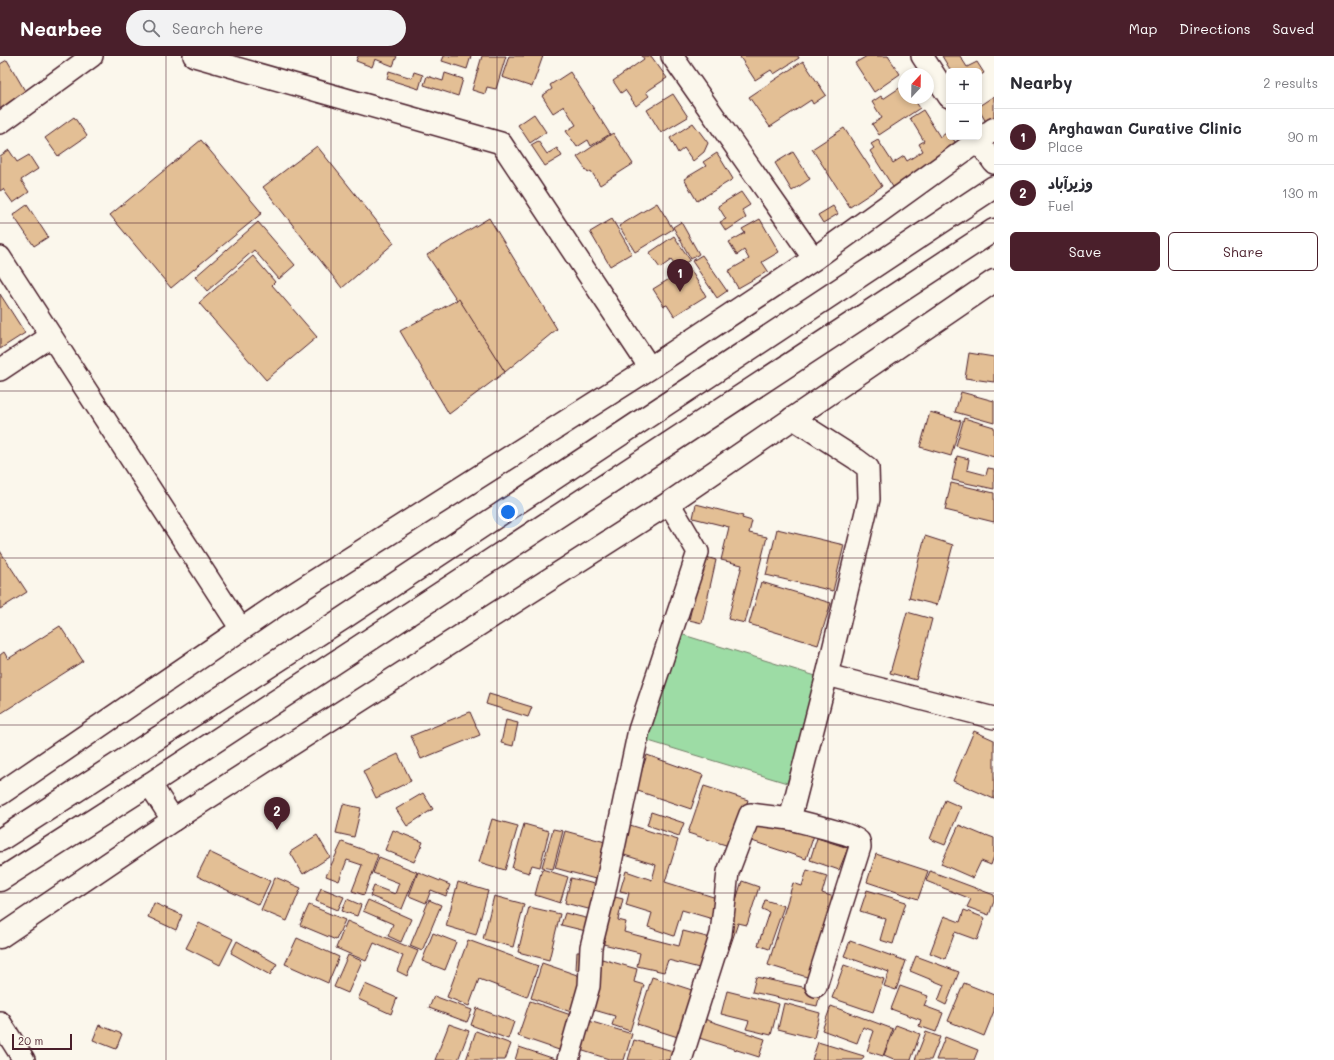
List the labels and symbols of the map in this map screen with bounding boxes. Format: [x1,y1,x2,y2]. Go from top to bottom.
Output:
north arrow [898,68,934,104]
pin: 1 [667,259,693,292]
your location [498,502,518,522]
pin: 2 [264,797,290,830]
scale bar [12,1032,72,1051]

